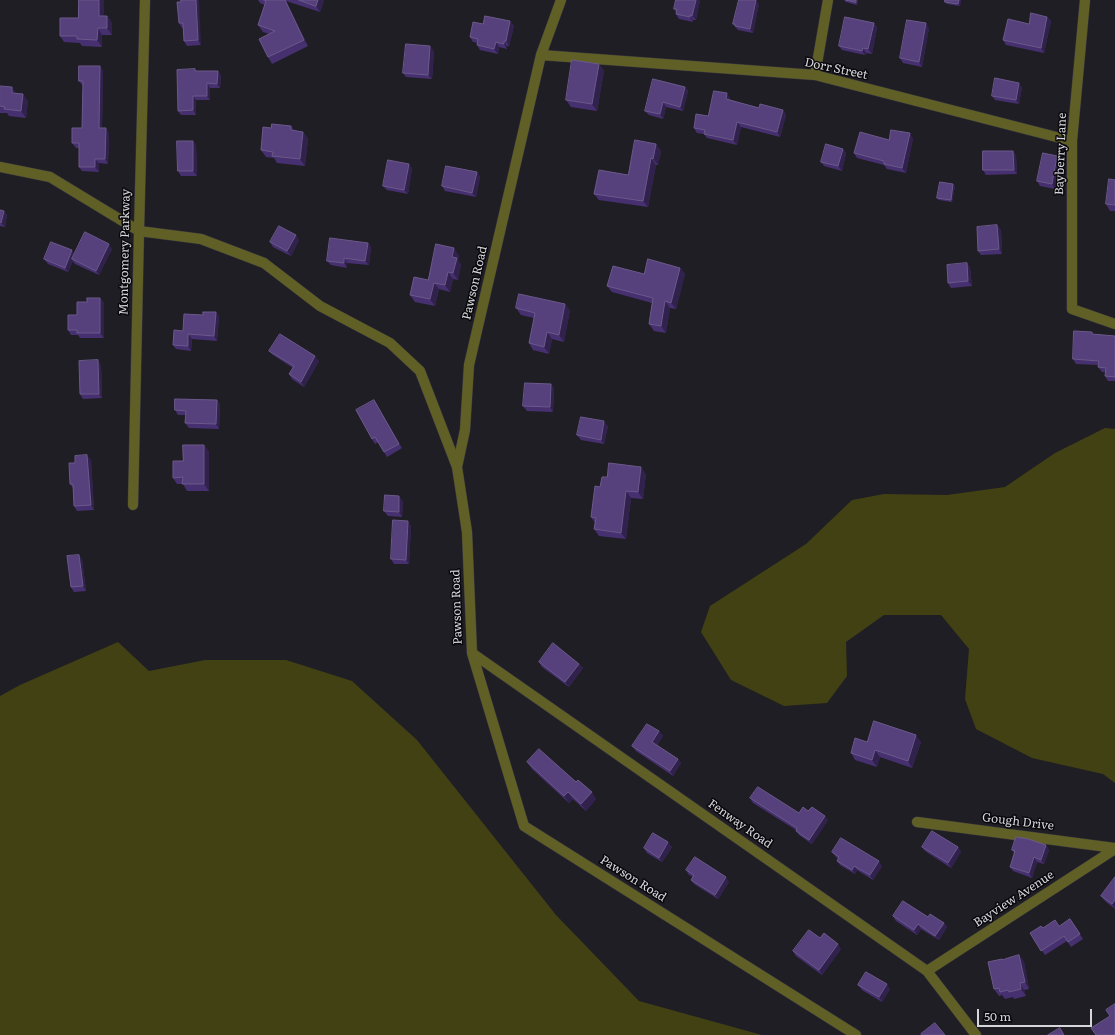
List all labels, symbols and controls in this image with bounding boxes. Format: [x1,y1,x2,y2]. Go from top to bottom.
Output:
street label: Dorr Street [803,55,869,83]
street label: Bayberry Lane [1052,112,1070,196]
street label: Montgomery Parkway [117,189,133,315]
street label: Pawson Road [460,245,490,321]
street label: Pawson Road [448,569,466,645]
street label: Fenway Road [705,797,775,851]
street label: Gough Drive [981,810,1055,834]
street label: Pawson Road [597,853,669,905]
street label: Bayview Avenue [971,868,1057,930]
scale bar [979,1001,1094,1027]
text: 50 m [984,1007,1011,1025]

